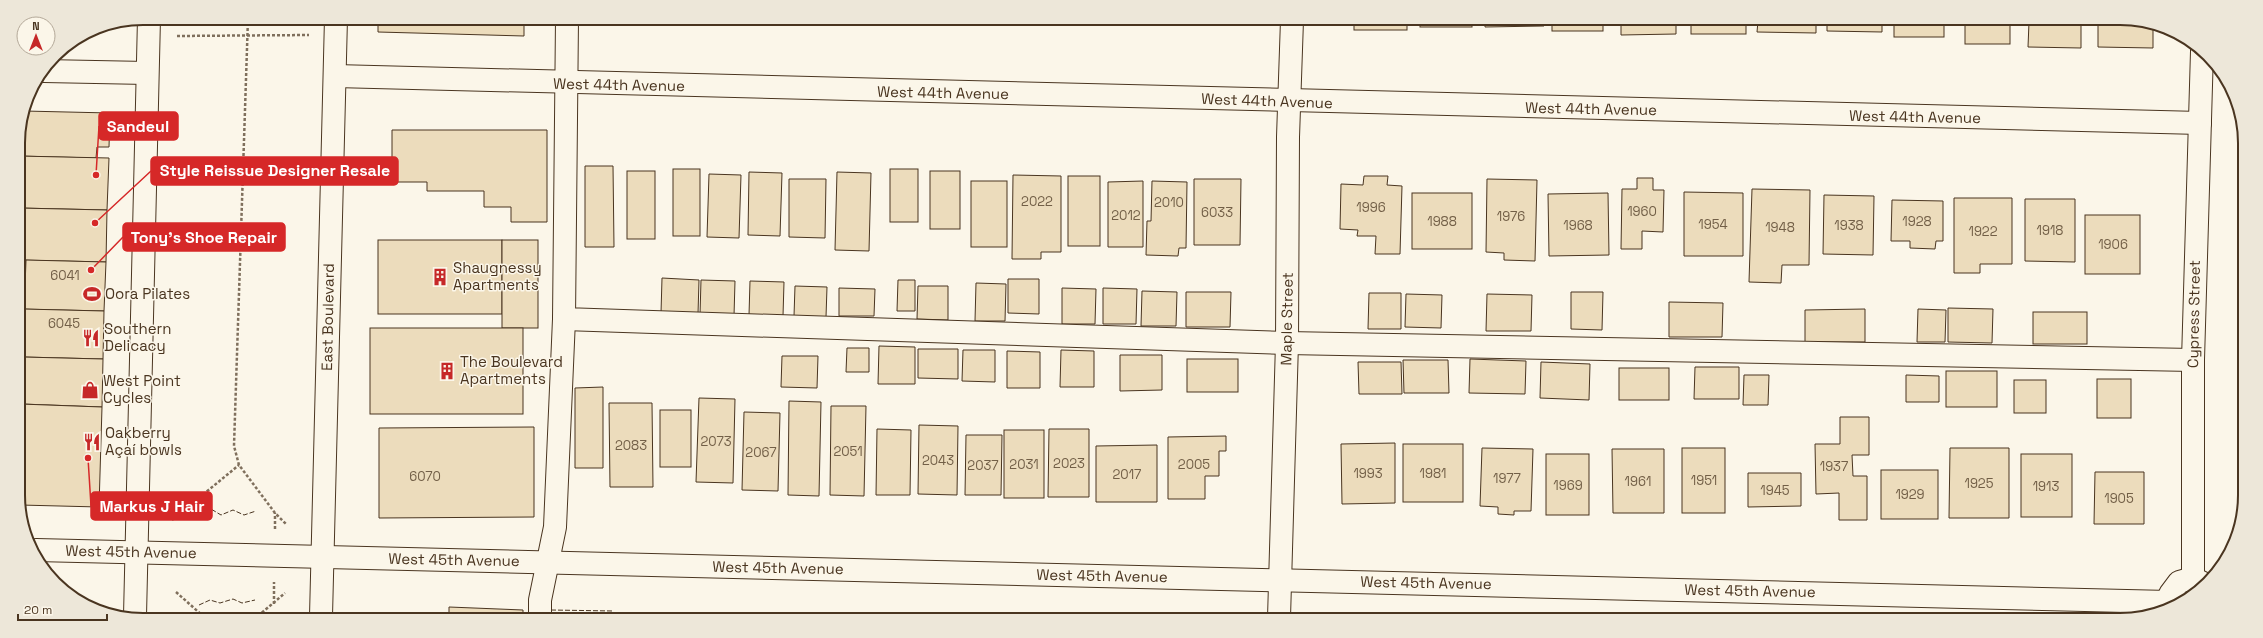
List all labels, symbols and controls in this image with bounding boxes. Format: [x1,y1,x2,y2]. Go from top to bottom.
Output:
north arrow [16,16,56,56]
text: N [32,19,40,33]
street label: West 44th Avenue [553,74,685,95]
street label: West 44th Avenue [877,82,1009,103]
street label: West 44th Avenue [1201,89,1333,112]
street label: West 44th Avenue [1525,98,1657,119]
street label: West 44th Avenue [1849,106,1981,127]
callout: Sandeul [99,112,178,140]
text: Sandeul [107,116,169,137]
callout: Style Reissue Designer Resale [151,157,398,185]
text: Style Reissue Designer Resale [160,160,390,181]
house number: 2022 [1021,193,1053,210]
house number: 2010 [1154,194,1184,211]
house number: 1996 [1356,199,1386,216]
house number: 1960 [1627,203,1657,220]
house number: 6033 [1201,204,1233,221]
house number: 2012 [1111,207,1141,224]
house number: 1976 [1497,208,1525,225]
house number: 1988 [1427,213,1457,230]
house number: 1928 [1902,213,1932,230]
house number: 1954 [1698,216,1728,233]
house number: 1968 [1563,217,1593,234]
house number: 1938 [1834,217,1864,234]
house number: 1948 [1765,219,1795,236]
house number: 1918 [2037,222,2063,239]
callout: Tony's Shoe Repair [123,223,285,251]
house number: 1922 [1968,223,1998,240]
text: Tony's Shoe Repair [131,227,277,248]
house number: 1906 [2098,236,2128,253]
place label: Shaugnessy Apartments [453,258,542,294]
street label: Cypress Street [2183,260,2204,368]
street label: East Boulevard [317,263,338,371]
house number: 6041 [50,267,80,284]
building icon: Shaugnessy Apartments [430,267,450,287]
street label: Maple Street [1276,272,1297,366]
sports icon: Oora Pilates [82,284,102,304]
place label: Oora Pilates [105,284,190,303]
house number: 6045 [48,315,80,332]
place label: Southern Delicacy [104,319,171,355]
restaurant icon: Southern Delicacy [81,328,101,348]
place label: The Boulevard Apartments [460,352,563,388]
building icon: The Boulevard Apartments [437,361,457,381]
place label: West Point Cycles [103,371,181,407]
shop icon: West Point Cycles [80,380,100,400]
place label: Oakberry Açaí bowls [105,423,182,459]
restaurant icon: Oakberry Açaí bowls [82,432,102,452]
house number: 2073 [700,433,732,450]
house number: 2083 [615,437,647,454]
house number: 2051 [833,443,863,460]
house number: 2067 [745,444,777,461]
house number: 2043 [922,452,954,469]
house number: 2023 [1053,455,1085,472]
house number: 2031 [1009,456,1039,473]
house number: 2005 [1178,456,1210,473]
house number: 2037 [967,457,999,474]
house number: 1937 [1820,458,1848,475]
house number: 1993 [1353,465,1383,482]
house number: 1981 [1420,465,1446,482]
house number: 2017 [1113,466,1141,483]
house number: 6070 [409,468,441,485]
house number: 1977 [1493,470,1521,487]
house number: 1951 [1691,472,1717,489]
house number: 1961 [1625,473,1651,490]
house number: 1925 [1964,475,1994,492]
house number: 1969 [1553,477,1583,494]
house number: 1913 [2033,478,2059,495]
house number: 1945 [1760,482,1790,499]
house number: 1929 [1895,486,1925,503]
house number: 1905 [2104,490,2134,507]
callout: Markus J Hair [91,492,212,520]
text: Markus J Hair [99,496,205,517]
street label: West 45th Avenue [65,541,197,562]
street label: West 45th Avenue [388,549,520,570]
street label: West 45th Avenue [712,557,844,578]
street label: West 45th Avenue [1036,565,1168,586]
street label: West 45th Avenue [1360,572,1492,593]
street label: West 45th Avenue [1684,580,1816,601]
scale bar [18,596,107,622]
text: 20 m [24,602,52,618]

